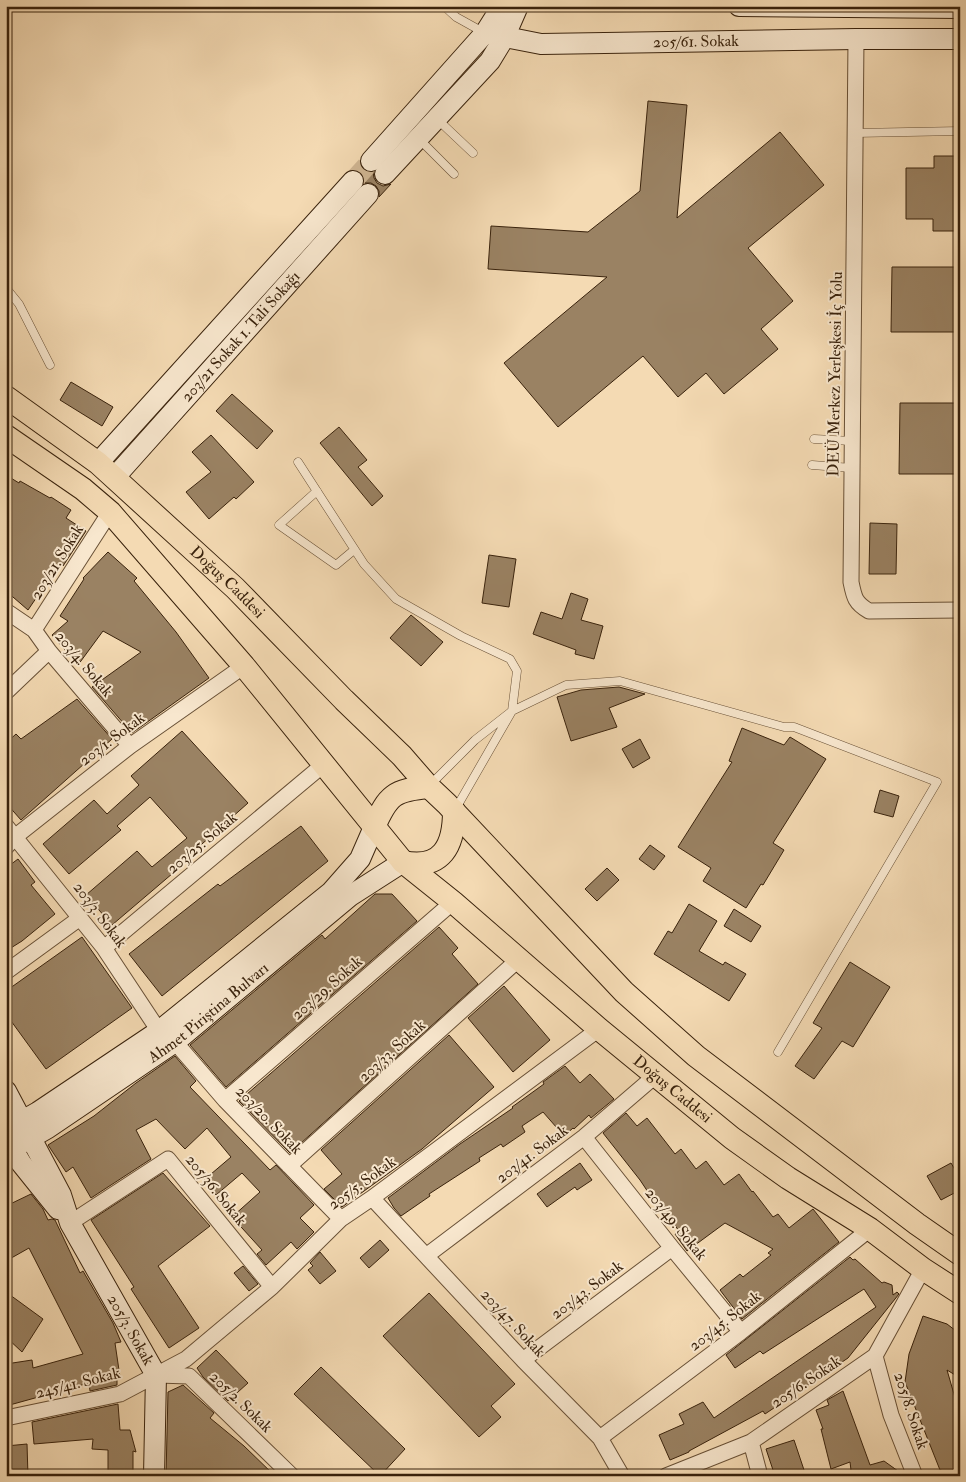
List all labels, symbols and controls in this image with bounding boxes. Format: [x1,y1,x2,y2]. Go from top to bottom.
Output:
street label: 205/61. Sokak [653,31,739,52]
street label: 203/21 Sokak 1. Tali Sokağı [177,267,304,406]
street label: DEÜ Merkez Yerleşkesi İç Yolu [823,271,847,477]
street label: 203/21. Sokak [26,520,88,603]
street label: Doğuş Caddesi [186,542,269,622]
street label: 203/4. Sokak [51,627,118,701]
street label: 203/1. Sokak [75,708,149,770]
street label: 203/25. Sokak [163,807,242,878]
street label: 203/3. Sokak [69,878,132,952]
street label: 203/29. Sokak [287,951,367,1024]
street label: Ahmet Piriştina Bulvarı [143,958,273,1068]
street label: 203/33. Sokak [354,1015,430,1086]
street label: Doğuş Caddesi [629,1051,716,1127]
street label: 203/20. Sokak [231,1082,307,1159]
street label: 203/41. Sokak [492,1120,572,1188]
street label: 205/36. Sokak [181,1150,251,1230]
street label: 205/5. Sokak [324,1152,400,1214]
street label: 203/49. Sokak [641,1184,712,1265]
street label: 203/43. Sokak [547,1256,628,1324]
street label: 203/47. Sokak [476,1285,550,1362]
street label: 203/45. Sokak [685,1286,765,1355]
street label: 205/3. Sokak [103,1291,159,1369]
street label: 205/6. Sokak [767,1351,845,1413]
street label: 245/41. Sokak [34,1363,123,1403]
street label: 205/2. Sokak [205,1367,277,1437]
street label: 205/8. Sokak [889,1370,933,1452]

